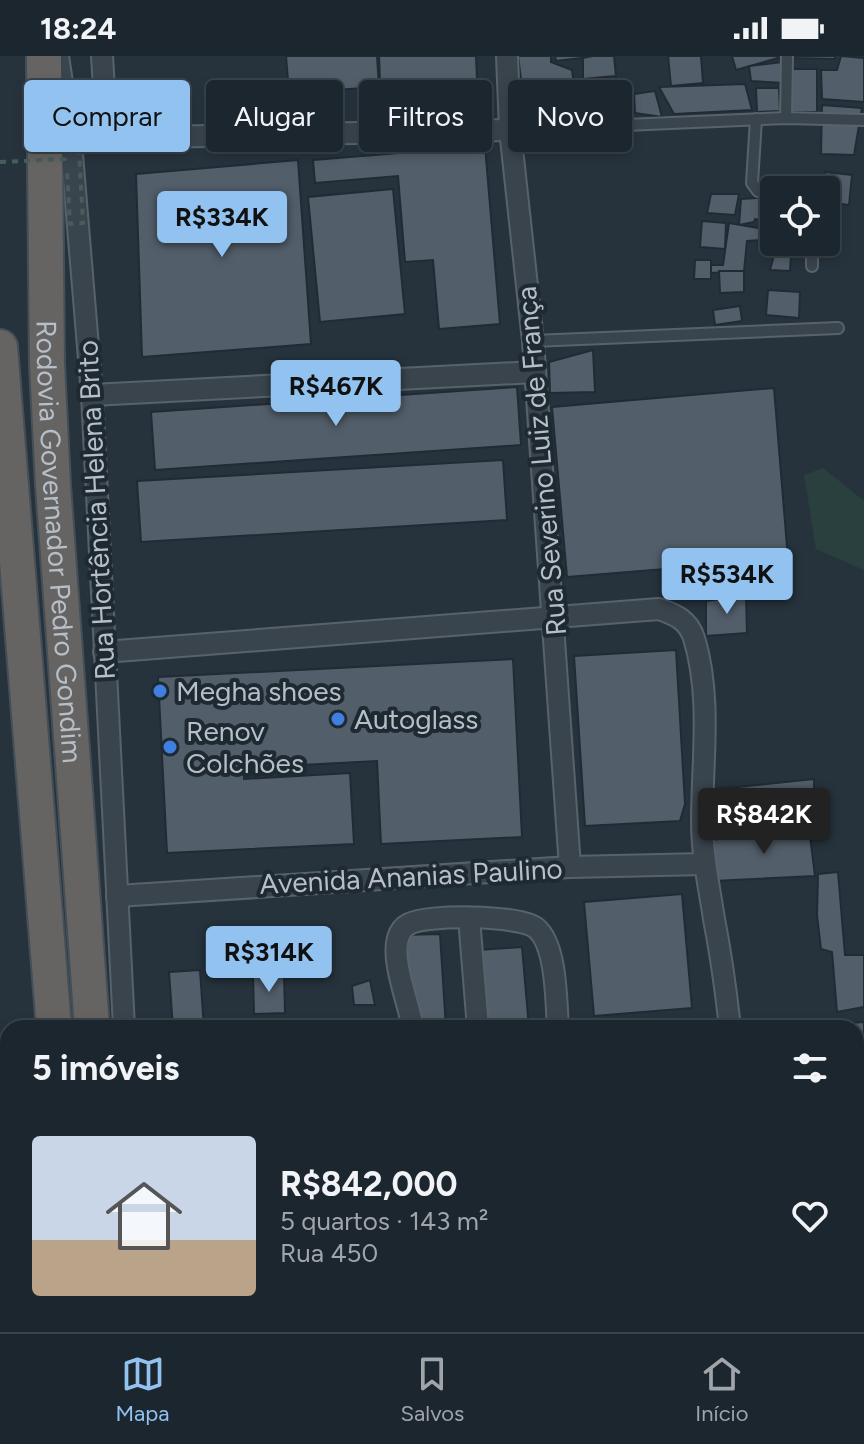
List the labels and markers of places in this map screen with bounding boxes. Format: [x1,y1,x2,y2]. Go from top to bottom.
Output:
pin: R$334K [157,191,287,259]
pin: R$467K [271,360,401,428]
pin: R$534K [662,548,792,616]
place label: Megha shoes [176,674,341,708]
marker: Megha shoes [151,682,169,700]
place label: Autoglass [354,702,478,736]
marker: Autoglass [329,710,347,728]
place label: Renov Colchões [186,714,304,780]
marker: Renov Colchões [161,738,179,756]
pin: R$842K [699,788,829,856]
pin: R$314K [204,926,334,994]

